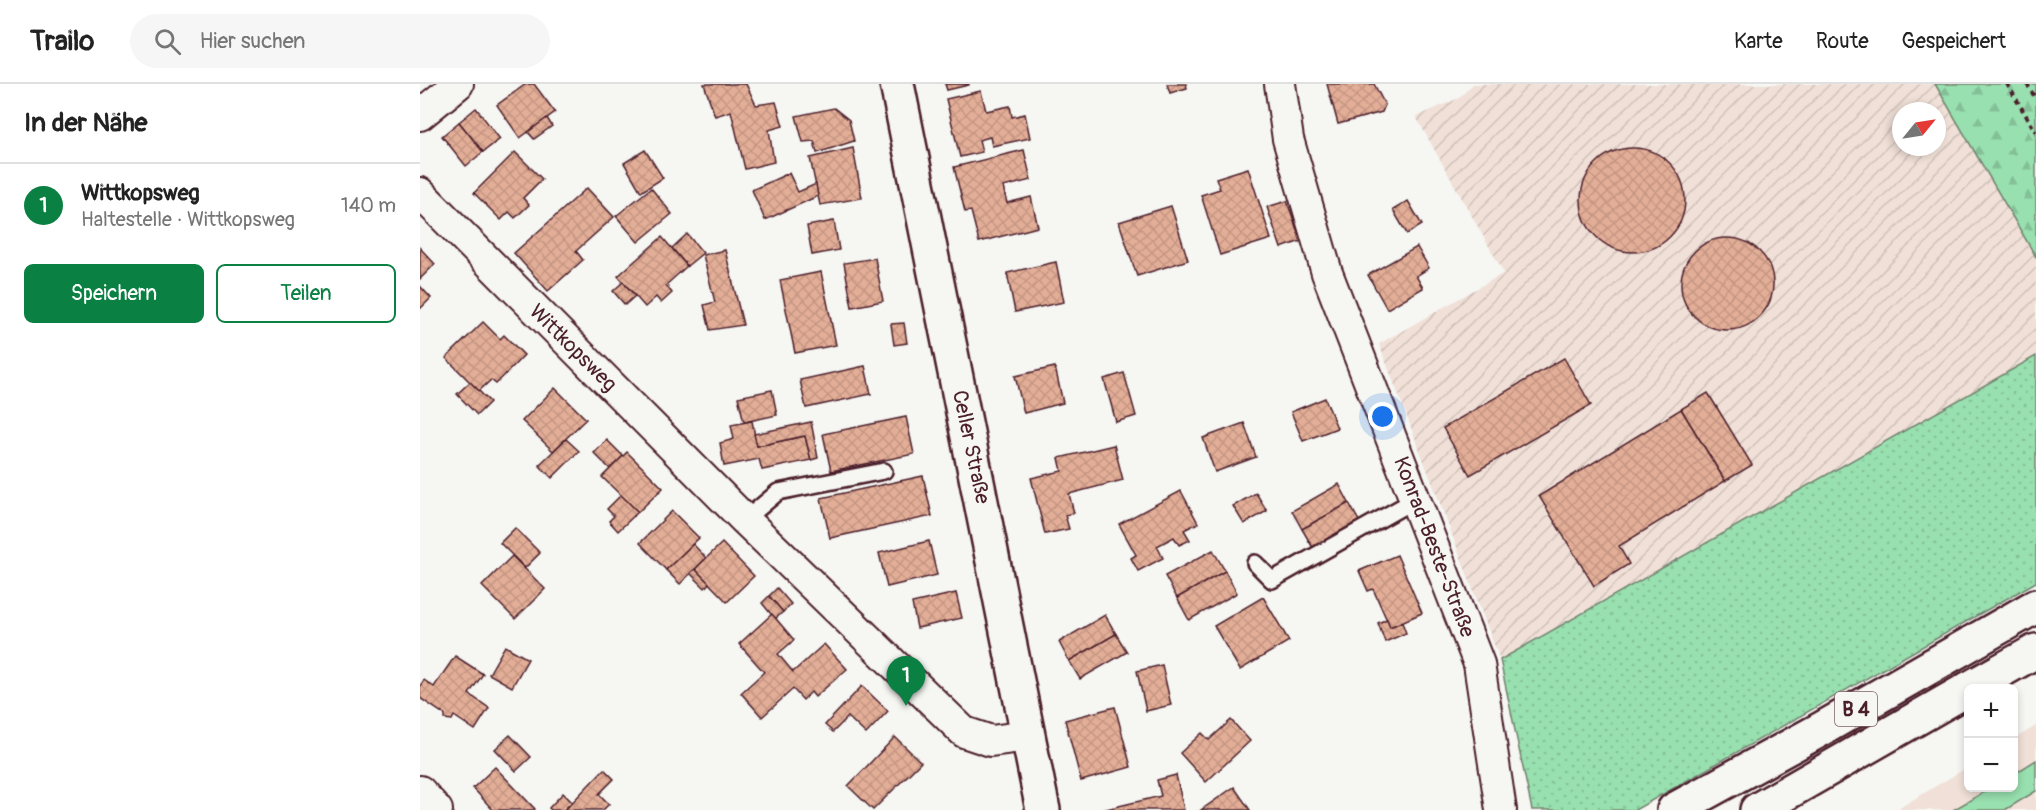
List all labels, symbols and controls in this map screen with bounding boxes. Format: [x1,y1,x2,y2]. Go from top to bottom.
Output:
search box [130,14,550,68]
text: Trailo [30,24,94,59]
icon: search [151,25,184,58]
text: Hier suchen [199,27,306,55]
text: Karte [1734,28,1783,55]
text: Route [1816,28,1869,55]
text: Gespeichert [1902,28,2006,55]
north arrow [1892,102,1946,156]
text: In der Nähe [24,107,147,139]
text: Wittkopsweg [81,179,200,207]
text: 1 [40,193,47,218]
text: 140 m [341,193,396,218]
text: Haltestelle · Wittkopsweg [81,207,295,232]
button: Speichern [24,264,204,323]
button: Teilen [216,264,396,323]
street label: Wittkopsweg [523,298,623,398]
street label: Celler Straße [946,388,996,507]
your location [1368,402,1397,431]
street label: Konrad-Beste-Straße [1387,453,1481,642]
pin: 1 [886,656,926,706]
map controls [1964,684,2018,792]
button: + [1964,684,2018,738]
road number: B 4 [1835,692,1877,726]
button: − [1964,738,2018,792]

